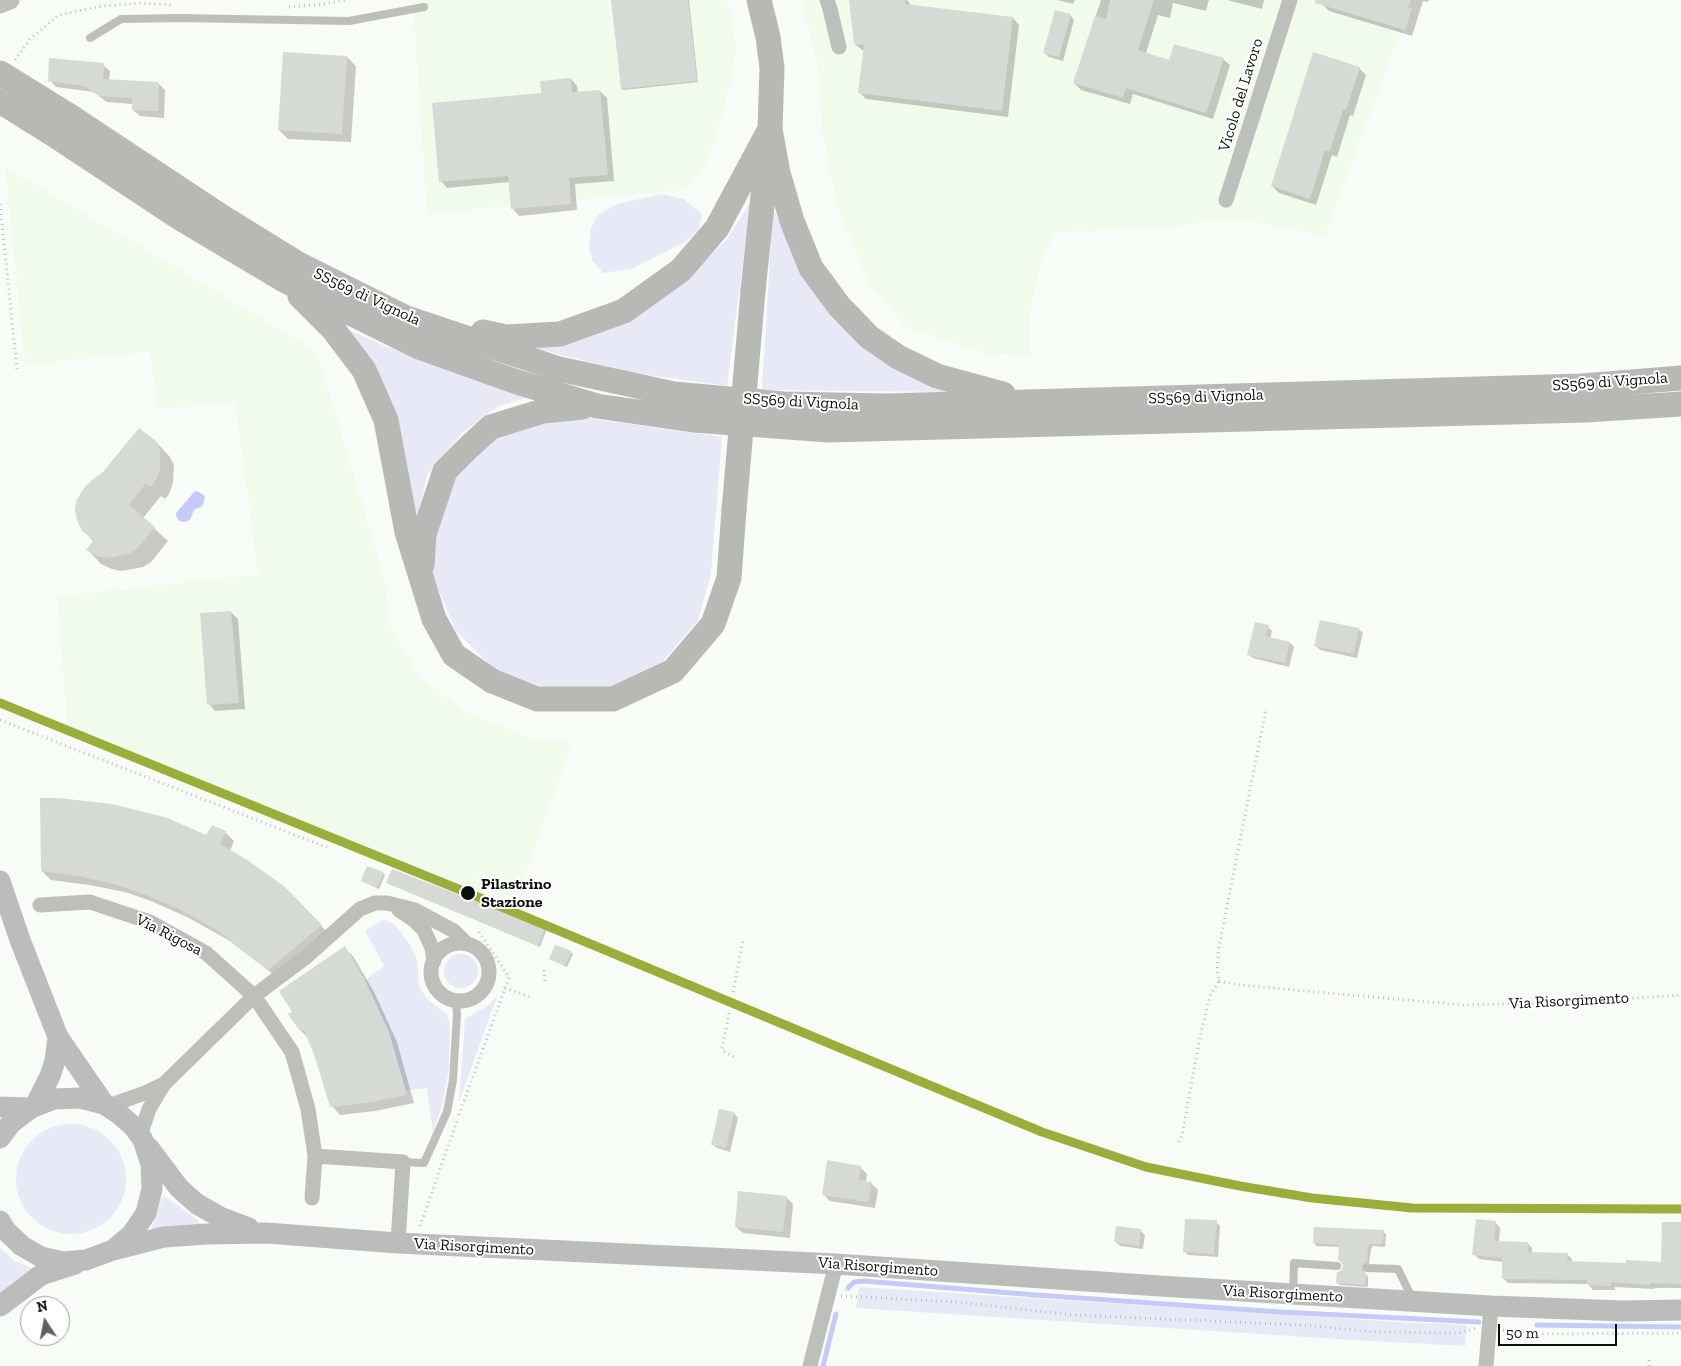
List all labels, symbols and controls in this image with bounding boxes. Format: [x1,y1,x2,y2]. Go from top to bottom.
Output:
street label: Vicolo del Lavoro [1215,36,1267,154]
street label: SS569 di Vignola [311,264,423,330]
street label: SS569 di Vignola [1552,368,1668,396]
street label: SS569 di Vignola [1148,385,1264,409]
street label: SS569 di Vignola [743,389,859,415]
place label: Pilastrino Stazione [481,874,551,912]
marker: Pilastrino Stazione [459,884,477,902]
street label: Via Rigosa [133,910,205,960]
street label: Via Risorgimento [1509,988,1629,1014]
street label: Via Risorgimento [414,1234,534,1260]
street label: Via Risorgimento [817,1253,939,1281]
street label: Via Risorgimento [1223,1281,1343,1307]
north arrow [20,1296,70,1346]
text: N [35,1297,49,1316]
scale bar [1501,1314,1620,1346]
text: 50 m [1506,1324,1539,1342]

